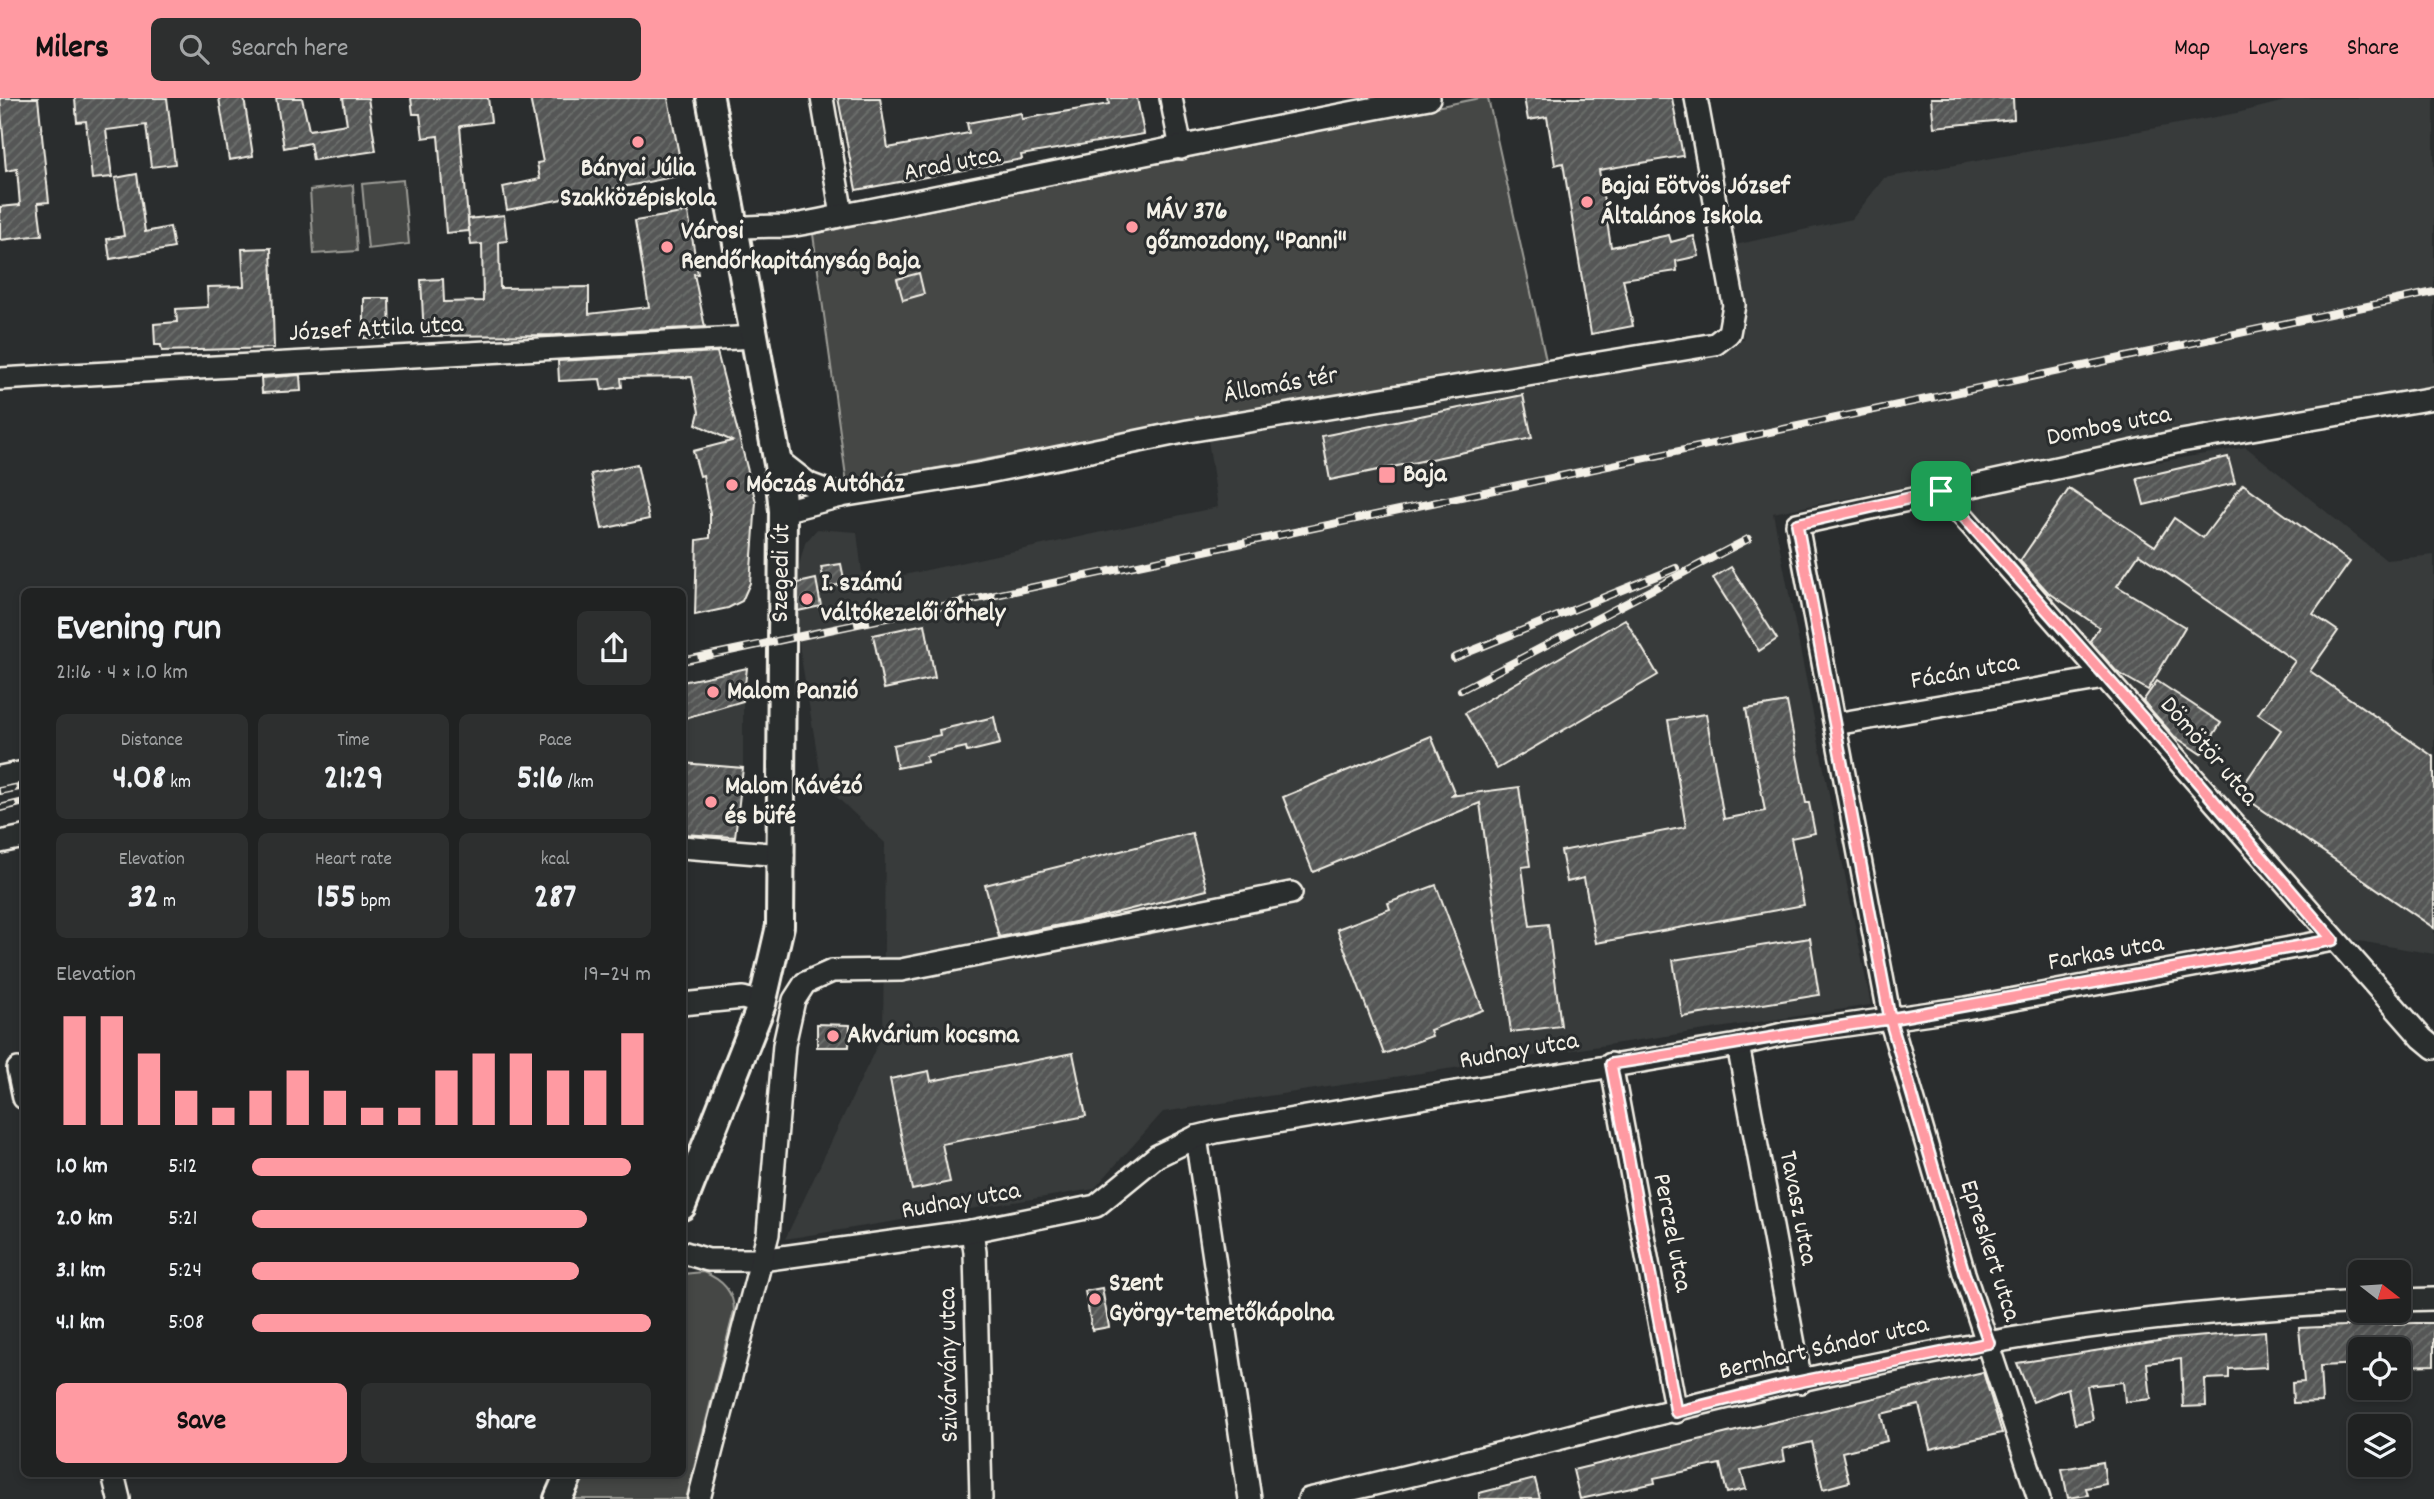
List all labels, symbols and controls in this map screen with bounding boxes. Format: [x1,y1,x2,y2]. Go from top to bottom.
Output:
search box [151,18,641,81]
text: Milers [35,26,109,73]
icon: search [175,30,213,68]
text: Search here [231,31,348,68]
text: Map [2174,32,2210,66]
text: Layers [2248,32,2309,66]
text: Share [2347,32,2399,66]
marker: Bányai Júlia Szakközépiskola [630,134,646,150]
street label: Arad utca [901,137,1004,192]
place label: Bányai Júlia Szakközépiskola [560,151,717,218]
place label: Bajai Eötvös József Általános Iskola [1601,169,1792,236]
place label: MÁV 376 gőzmozdony, "Panni" [1146,194,1347,261]
marker: Bajai Eötvös József Általános Iskola [1579,194,1595,210]
place label: Városi Rendőrkapitányság Baja [681,214,921,281]
marker: MÁV 376 gőzmozdony, "Panni" [1124,219,1140,235]
marker: Városi Rendőrkapitányság Baja [659,239,675,255]
street label: József Attila utca [288,307,465,353]
street label: Állomás tér [1221,358,1341,414]
street label: Dombos utca [2044,397,2175,457]
place label: Baja [1403,457,1447,494]
pin [1911,461,1971,521]
marker: Baja [1377,465,1397,485]
place label: Móczás Autóház [746,467,905,504]
icon: arrive [1922,472,1960,510]
marker: Móczás Autóház [724,477,740,493]
street label: Szegedi út [763,523,801,623]
place label: I. számú váltókezelői őrhely [821,566,1007,633]
marker: I. számú váltókezelői őrhely [799,591,815,607]
text: Evening run [56,603,221,658]
button: share [577,611,651,685]
street label: Fácán utca [1908,645,2023,701]
text: 21:16 · 4 × 1.0 km [56,657,188,690]
place label: Malom Panzió [727,674,859,711]
marker: Malom Panzió [705,684,721,700]
street label: Dömötör utca [2150,689,2267,816]
text: Distance [121,728,183,755]
text: Time [337,728,370,755]
text: Pace [538,728,572,755]
text: 4.08 [113,755,166,805]
text: 21:29 [323,755,384,805]
text: 5:16 [516,755,563,805]
place label: Malom Kávézó és büfé [725,769,863,836]
text: km [166,770,191,797]
text: /km [563,770,594,797]
marker: Malom Kávézó és büfé [703,794,719,810]
text: Elevation [119,847,185,874]
text: Heart rate [315,847,392,874]
text: kcal [541,847,570,874]
text: 32 [128,874,159,924]
text: 155 [316,874,356,924]
text: 287 [534,874,577,924]
text: m [159,889,176,916]
text: bpm [356,889,391,916]
street label: Farkas utca [2045,926,2167,982]
text: Elevation [56,959,136,992]
text: 19–24 m [583,959,651,992]
place label: Akvárium kocsma [847,1018,1020,1055]
street label: Rudnay utca [1457,1023,1582,1081]
marker: Akvárium kocsma [825,1028,841,1044]
street label: Tavasz utca [1768,1148,1826,1269]
text: 1.0 km [56,1151,108,1184]
text: 5:12 [168,1151,198,1184]
street label: Perczel utca [1641,1170,1701,1296]
street label: Rudnay utca [899,1173,1024,1231]
street label: Epreskert utca [1949,1176,2029,1327]
text: 2.0 km [56,1203,113,1236]
text: 5:21 [168,1203,198,1236]
text: 3.1 km [56,1255,106,1288]
text: 5:24 [168,1255,202,1288]
north arrow [2348,1260,2412,1323]
map controls [2348,1260,2411,1477]
place label: Szent György-temetőkápolna [1109,1266,1335,1333]
street label: Szivárvány utca [930,1286,970,1443]
marker: Szent György-temetőkápolna [1087,1291,1103,1307]
text: 4.1 km [56,1307,105,1340]
text: 5:08 [168,1307,204,1340]
street label: Bernhart Sándor utca [1716,1307,1933,1391]
button: locate [2348,1337,2411,1400]
button: Save [56,1383,347,1463]
button: Share [361,1383,651,1463]
button: layers [2348,1414,2411,1477]

